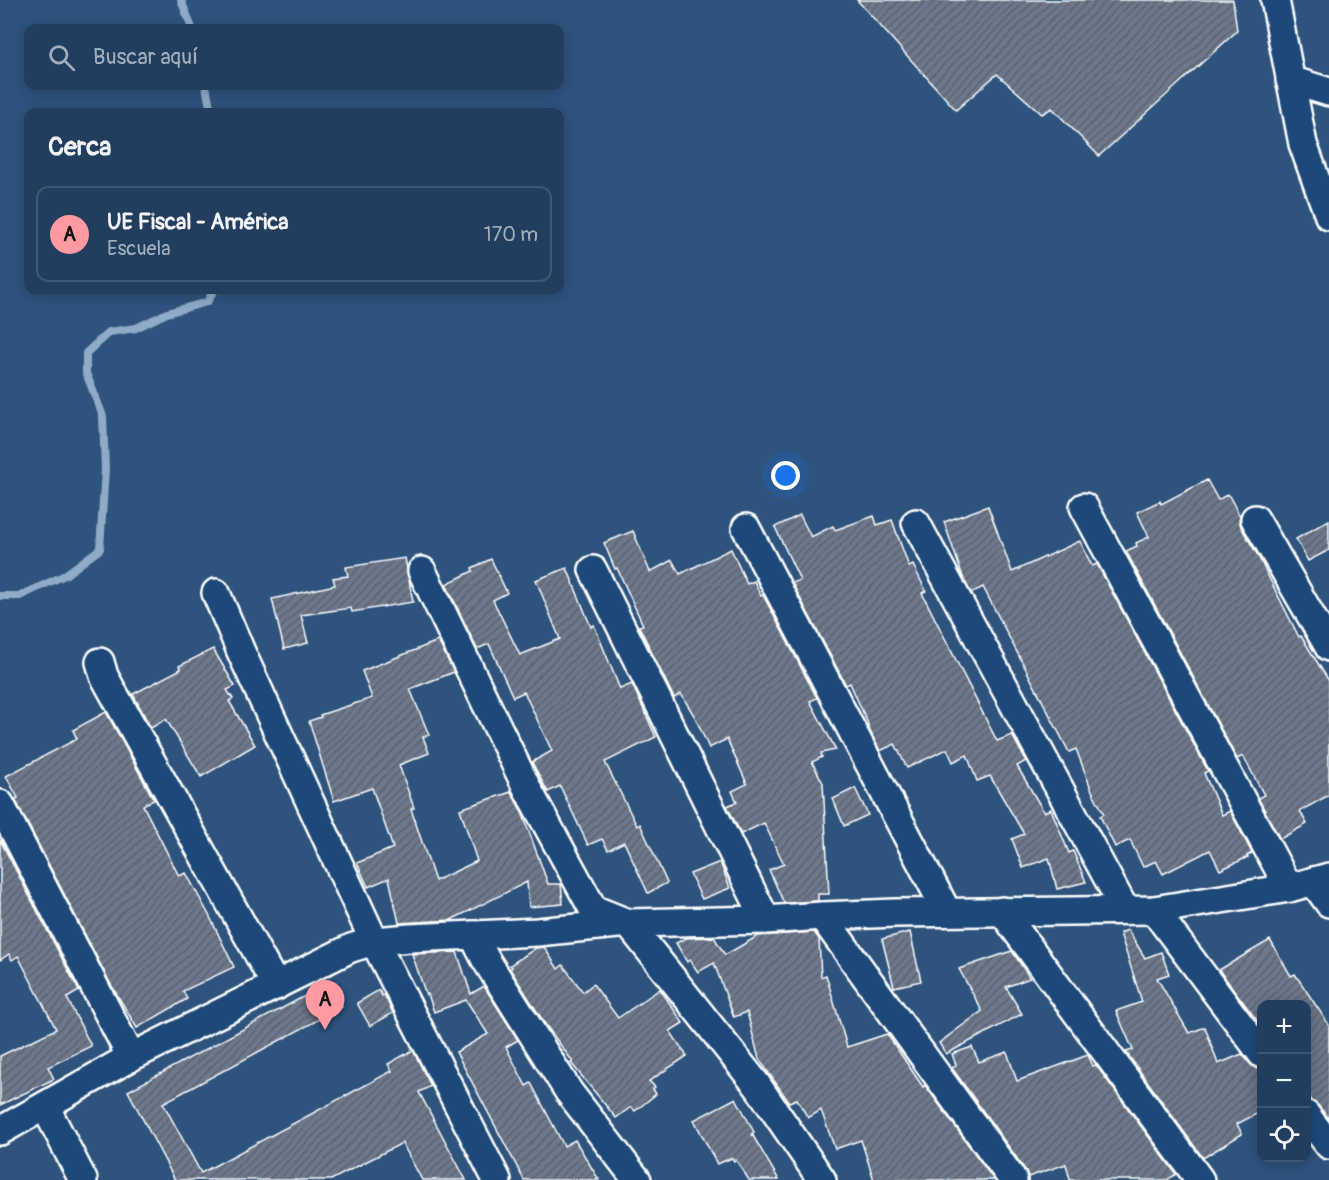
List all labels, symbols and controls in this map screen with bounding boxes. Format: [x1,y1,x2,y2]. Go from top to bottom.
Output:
search box [24,24,564,90]
icon: search [45,41,78,74]
text: Buscar aquí [93,43,198,71]
text: Cerca [48,131,111,163]
text: UE Fiscal - América [107,208,289,236]
text: A [63,222,76,247]
text: 170 m [484,222,538,247]
text: Escuela [107,236,170,261]
your location [771,461,800,490]
pin: A [306,980,344,1030]
map controls [1257,1000,1311,1162]
button: + [1257,1000,1311,1054]
button: − [1257,1054,1311,1108]
button: locate [1257,1108,1311,1162]

